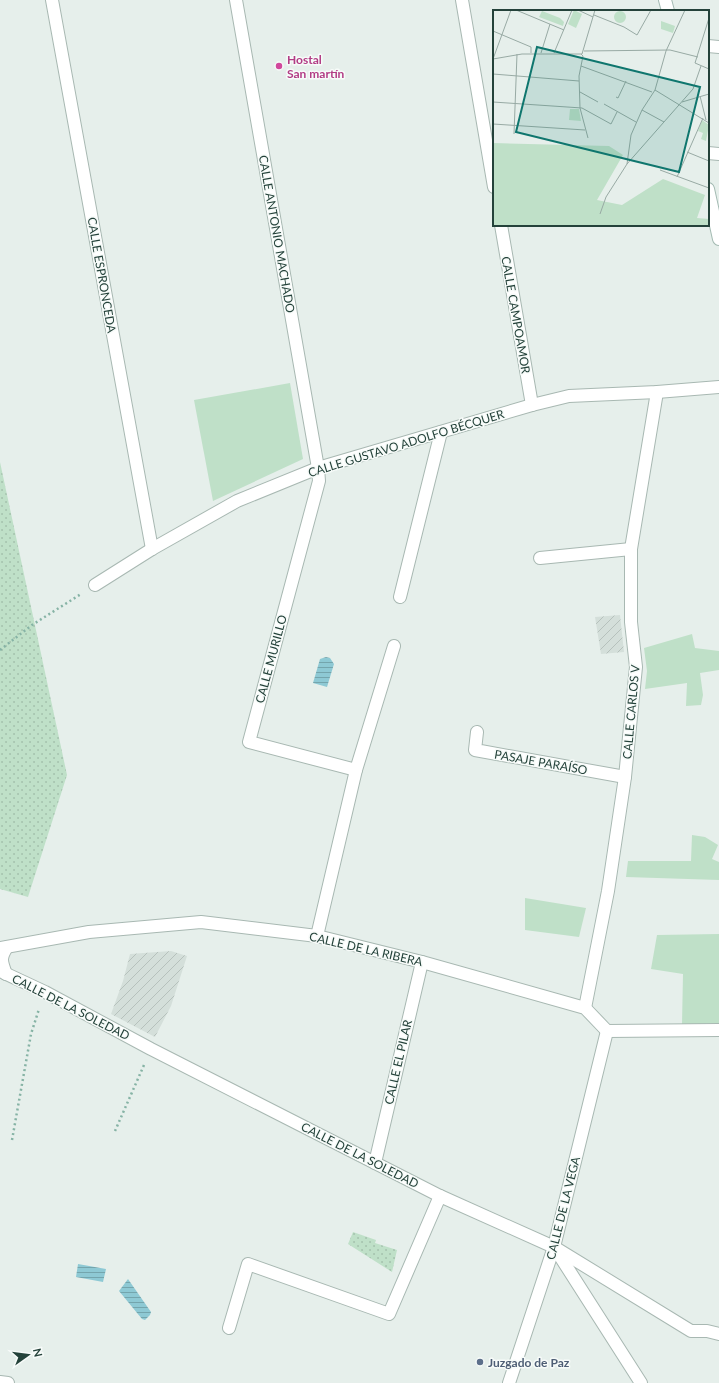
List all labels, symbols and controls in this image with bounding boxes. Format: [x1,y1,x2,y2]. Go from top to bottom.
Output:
inset map [493,10,709,226]
place label: Hostal San martín [287,52,345,81]
marker: Hostal San martín [274,61,284,71]
street label: CALLE ANTONIO MACHADO [256,154,298,314]
street label: CALLE ESPRONCEDA [84,216,120,335]
street label: CALLE CAMPOAMOR [498,255,534,375]
street label: CALLE GUSTAVO ADOLFO BÉCQUER [306,406,506,480]
street label: CALLE MURILLO [252,613,290,705]
street label: CALLE CARLOS V [619,663,643,760]
street label: PASAJE PARAÍSO [493,746,589,778]
street label: CALLE DE LA RIBERA [308,929,425,970]
street label: CALLE DE LA SOLEDAD [10,971,132,1043]
street label: CALLE EL PILAR [381,1018,415,1106]
street label: CALLE DE LA SOLEDAD [299,1119,421,1191]
street label: CALLE DE LA VEGA [543,1154,583,1261]
north arrow [8,1335,48,1375]
text: N [31,1347,46,1358]
place label: Juzgado de Paz [488,1355,570,1370]
marker: Juzgado de Paz [475,1357,485,1367]

